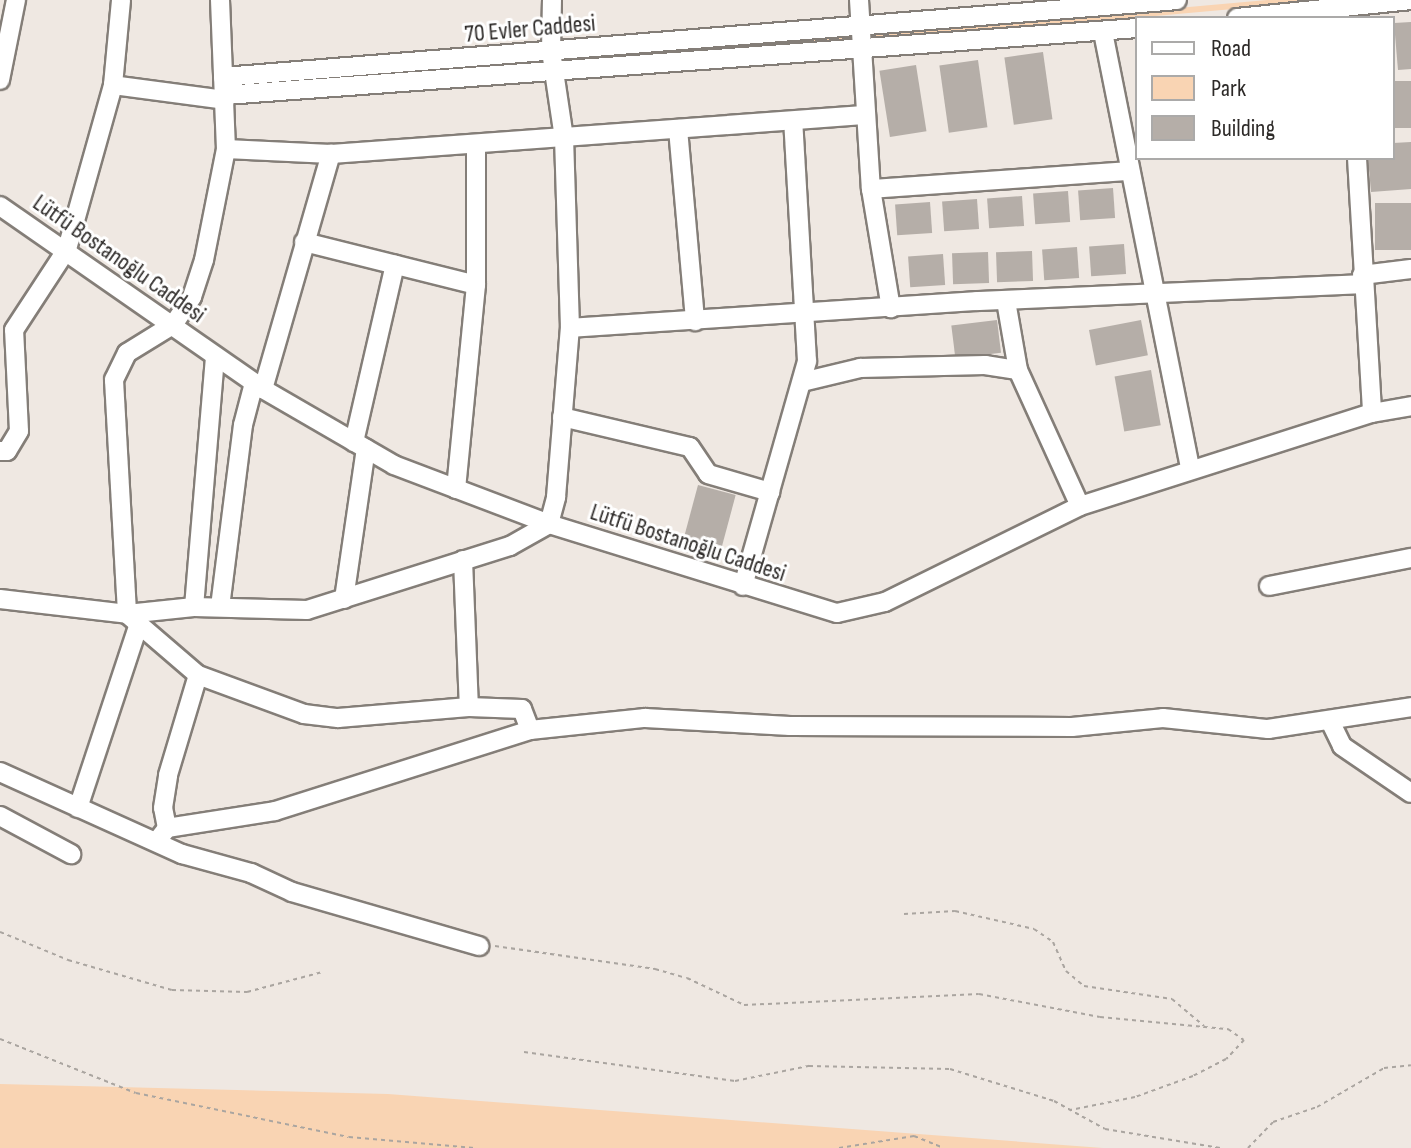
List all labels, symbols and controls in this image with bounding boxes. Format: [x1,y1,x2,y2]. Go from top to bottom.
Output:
street label: 70 Evler Caddesi [463,9,597,49]
legend [1135,16,1395,160]
text: Road [1211,34,1251,63]
text: Park [1211,74,1246,103]
text: Building [1211,114,1275,143]
street label: Lütfü Bostanoğlu Caddesi [27,189,211,329]
street label: Lütfü Bostanoğlu Caddesi [587,498,789,588]

